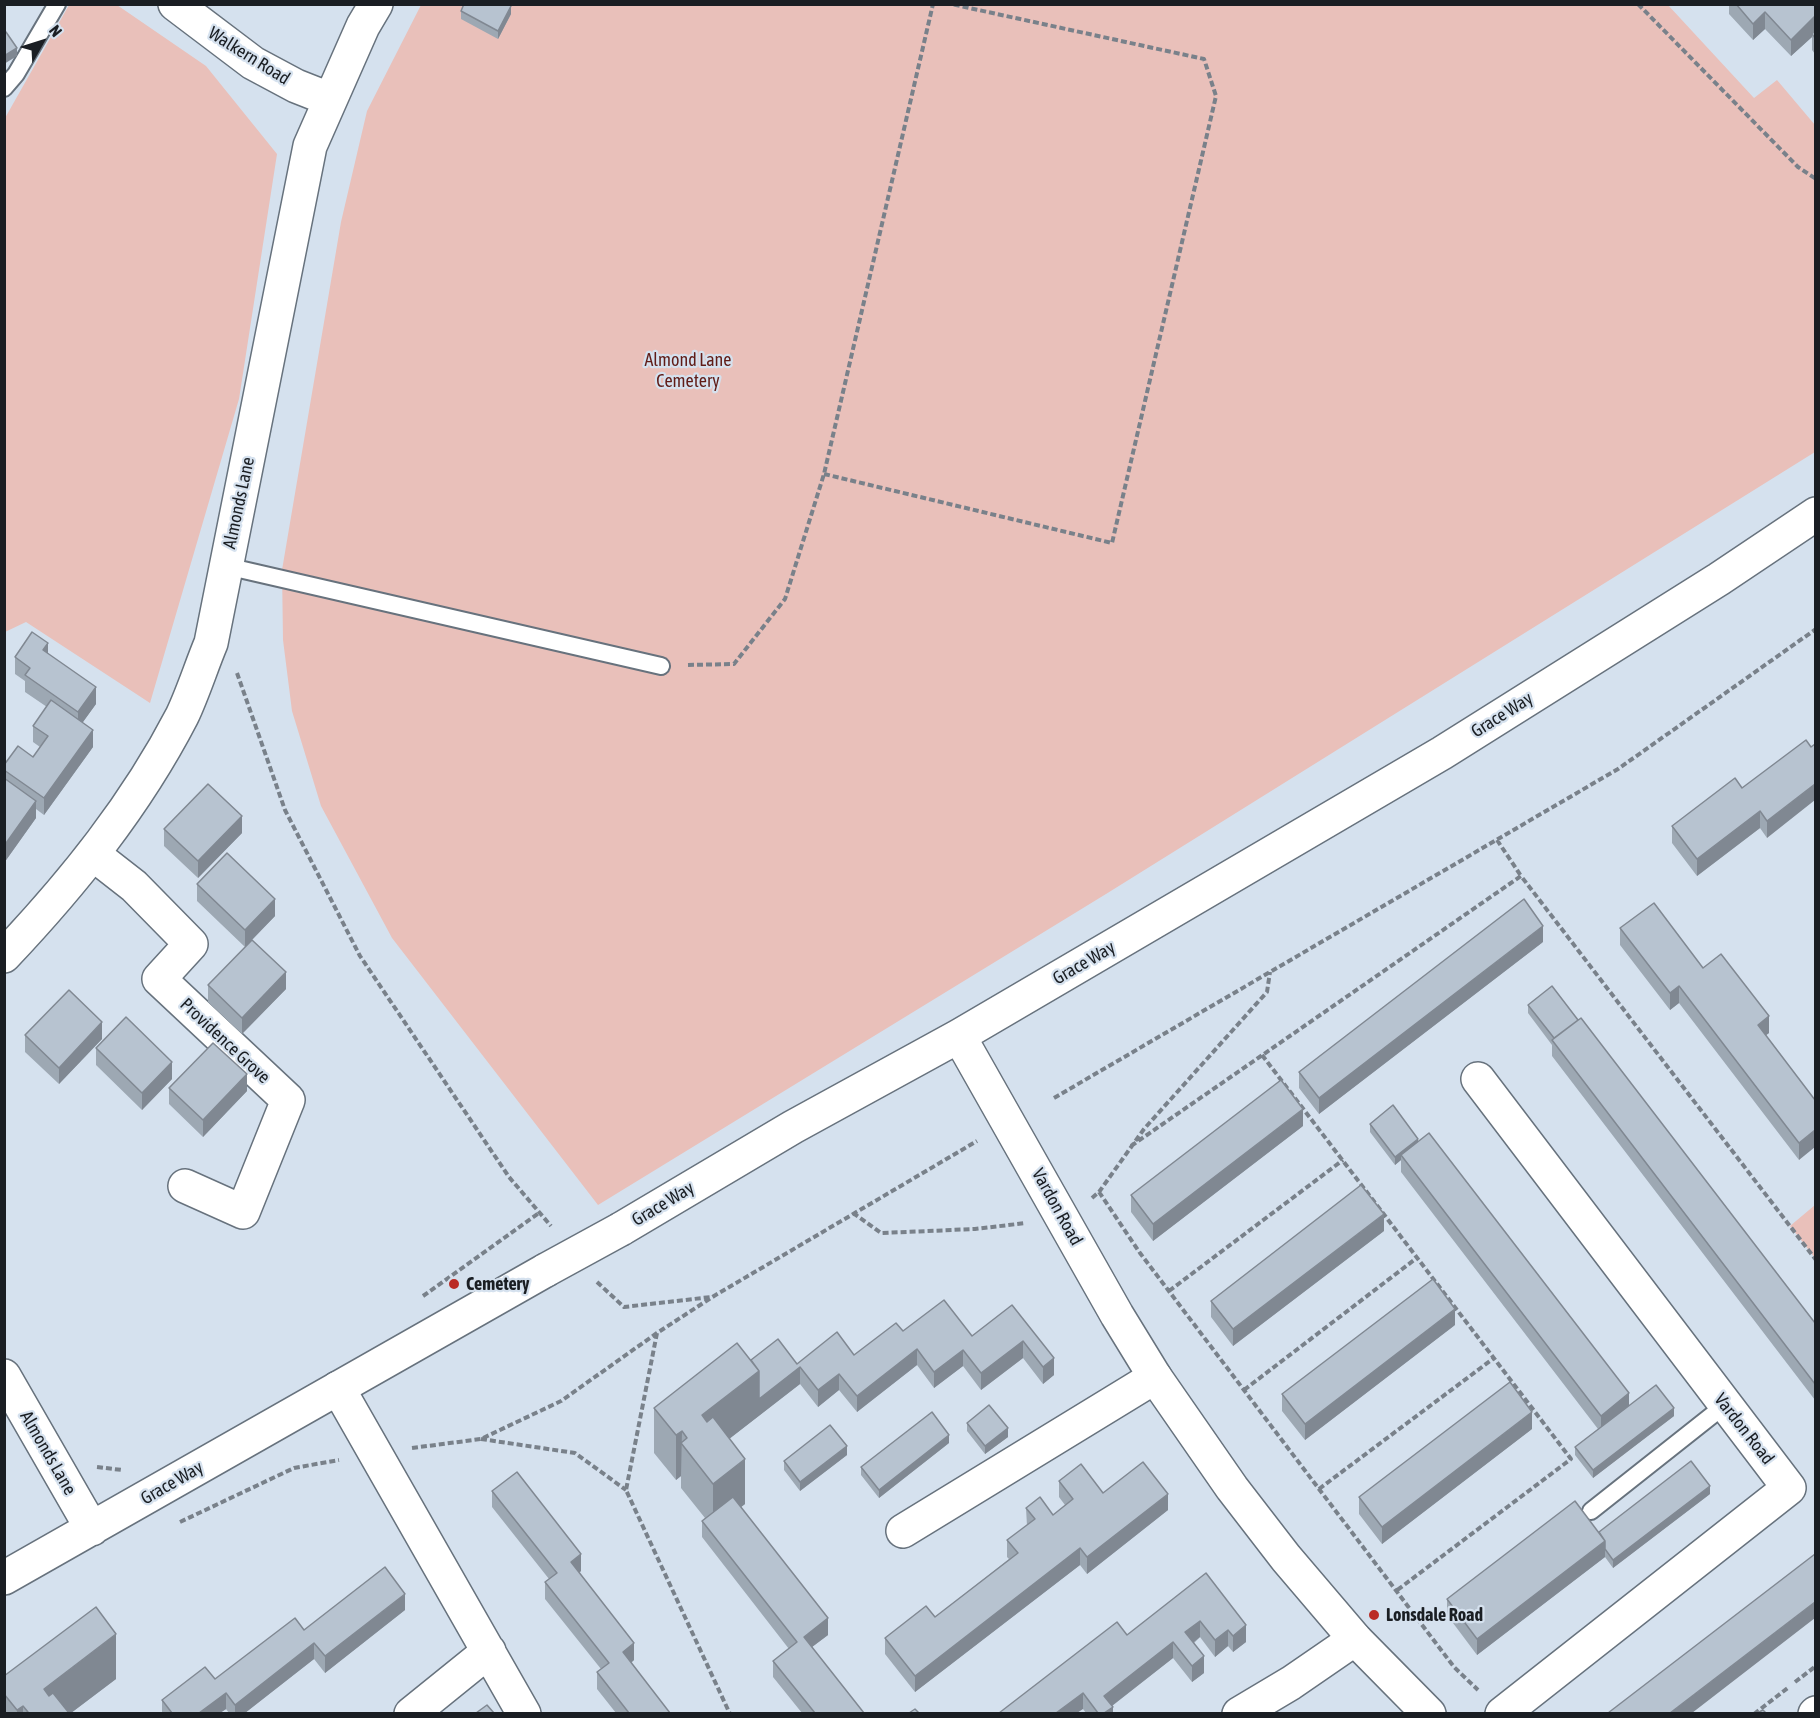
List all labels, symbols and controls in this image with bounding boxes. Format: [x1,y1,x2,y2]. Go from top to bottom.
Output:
north arrow [12,12,72,72]
text: N [46,21,66,40]
street label: Walkern Road [204,22,294,90]
park label: Almond Lane Cemetery [645,349,731,392]
street label: Almonds Lane [219,455,259,551]
street label: Grace Way [1467,688,1537,742]
street label: Grace Way [1049,937,1119,989]
street label: Providence Grove [175,994,275,1088]
street label: Vardon Road [1027,1165,1087,1249]
street label: Grace Way [628,1177,698,1231]
place label: Cemetery [466,1273,529,1295]
marker: Cemetery [447,1277,461,1291]
street label: Vardon Road [1709,1389,1779,1469]
street label: Almonds Lane [15,1407,81,1499]
street label: Grace Way [137,1457,207,1509]
place label: Lonsdale Road [1386,1604,1483,1626]
marker: Lonsdale Road [1367,1608,1381,1622]

